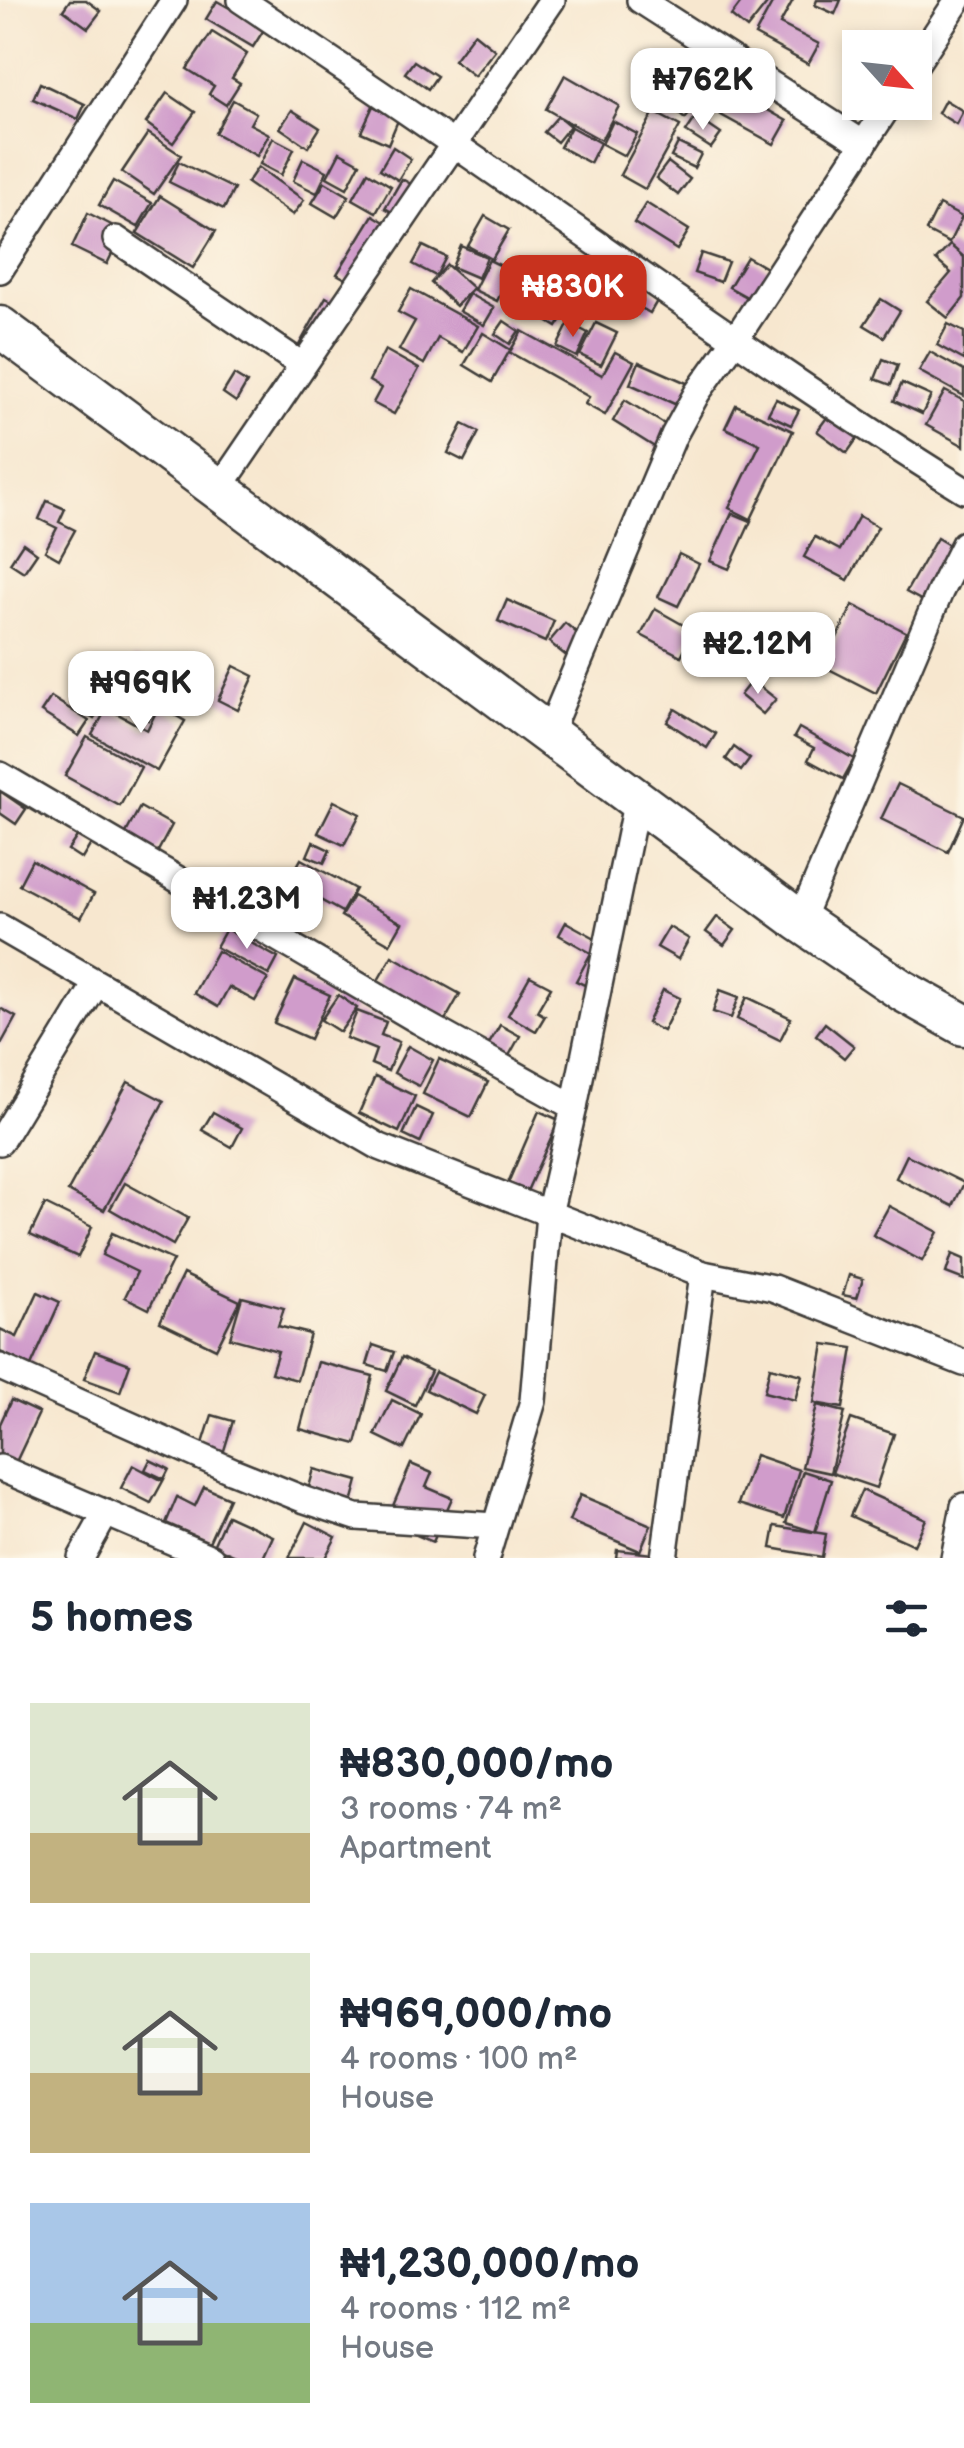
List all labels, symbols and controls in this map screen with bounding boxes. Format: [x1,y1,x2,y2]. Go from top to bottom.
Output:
north arrow [842,30,932,120]
map controls [842,30,932,120]
pin: ₦762K [633,48,773,133]
text: ₦762K [653,61,753,100]
pin: ₦830K [503,255,643,340]
text: ₦830K [522,268,624,307]
pin: ₦2.12M [677,612,839,697]
text: ₦2.12M [703,625,813,664]
pin: ₦969K [71,651,211,736]
text: ₦969K [90,664,192,703]
pin: ₦1.23M [166,867,328,952]
text: ₦1.23M [193,880,301,919]
icon: filters [879,1591,934,1646]
text: 5 homes [30,1593,193,1644]
text: ₦830,000/mo [340,1739,614,1790]
icon: home [110,1743,230,1863]
text: 3 rooms · 74 m² [340,1790,562,1829]
text: Apartment [340,1829,491,1868]
text: ₦969,000/mo [340,1989,612,2040]
icon: home [110,1993,230,2113]
text: 4 rooms · 100 m² [340,2040,578,2079]
text: House [340,2079,434,2118]
text: ₦1,230,000/mo [340,2239,639,2290]
icon: home [110,2243,230,2363]
text: 4 rooms · 112 m² [340,2290,571,2329]
text: House [340,2329,434,2368]

